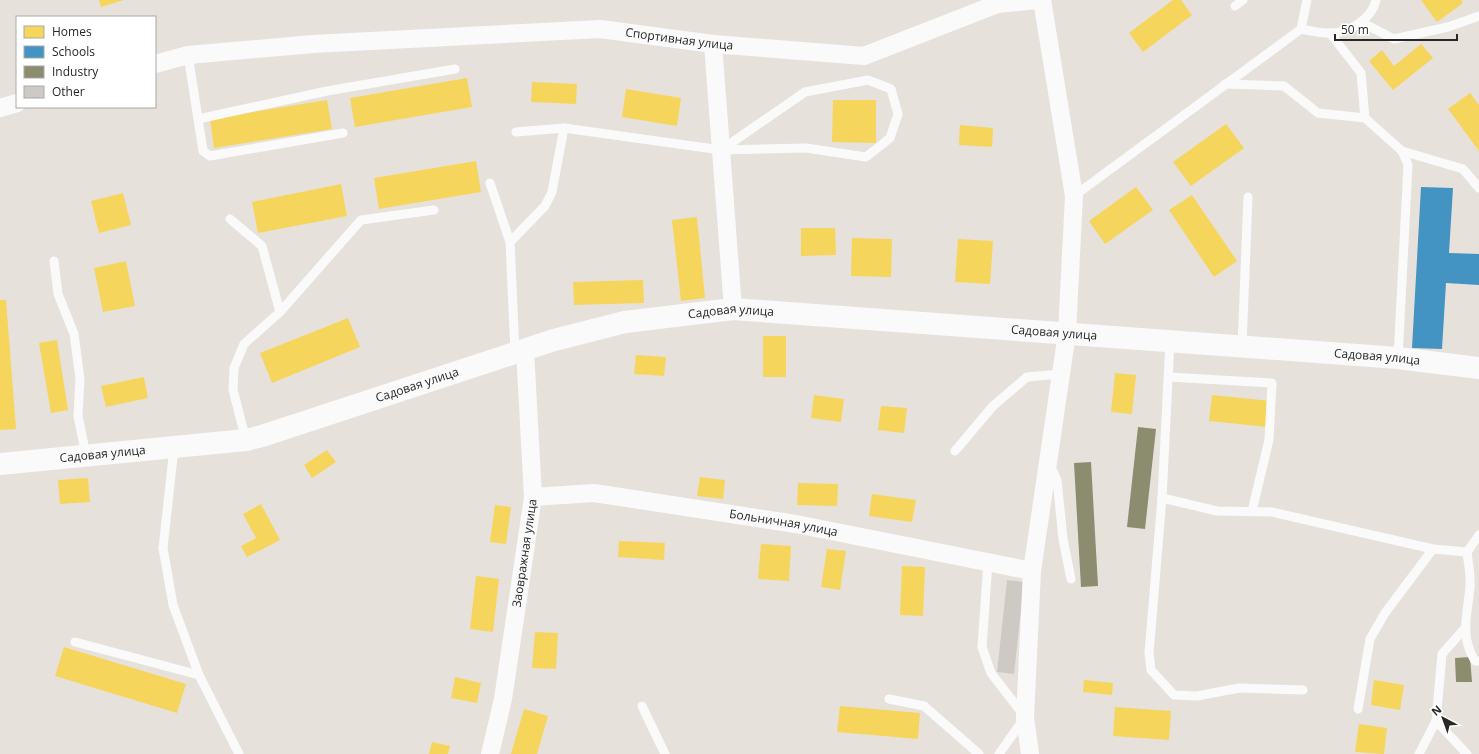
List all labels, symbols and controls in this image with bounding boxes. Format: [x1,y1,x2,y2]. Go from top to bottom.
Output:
legend [16,16,156,108]
scale bar [1335,16,1457,42]
text: 50 m [1341,21,1369,38]
text: Homes [52,23,92,40]
street label: Спортивная улица [624,23,734,54]
text: Schools [52,43,95,60]
text: Industry [52,63,99,80]
text: Other [52,83,85,100]
street label: Садовая улица [687,300,775,322]
street label: Садовая улица [1010,321,1098,344]
street label: Садовая улица [1334,344,1421,369]
street label: Садовая улица [373,363,461,406]
street label: Садовая улица [59,441,146,466]
street label: Заовражная улица [508,498,541,608]
street label: Больничная улица [728,505,839,540]
north arrow [1423,698,1463,738]
text: N [1428,701,1444,719]

